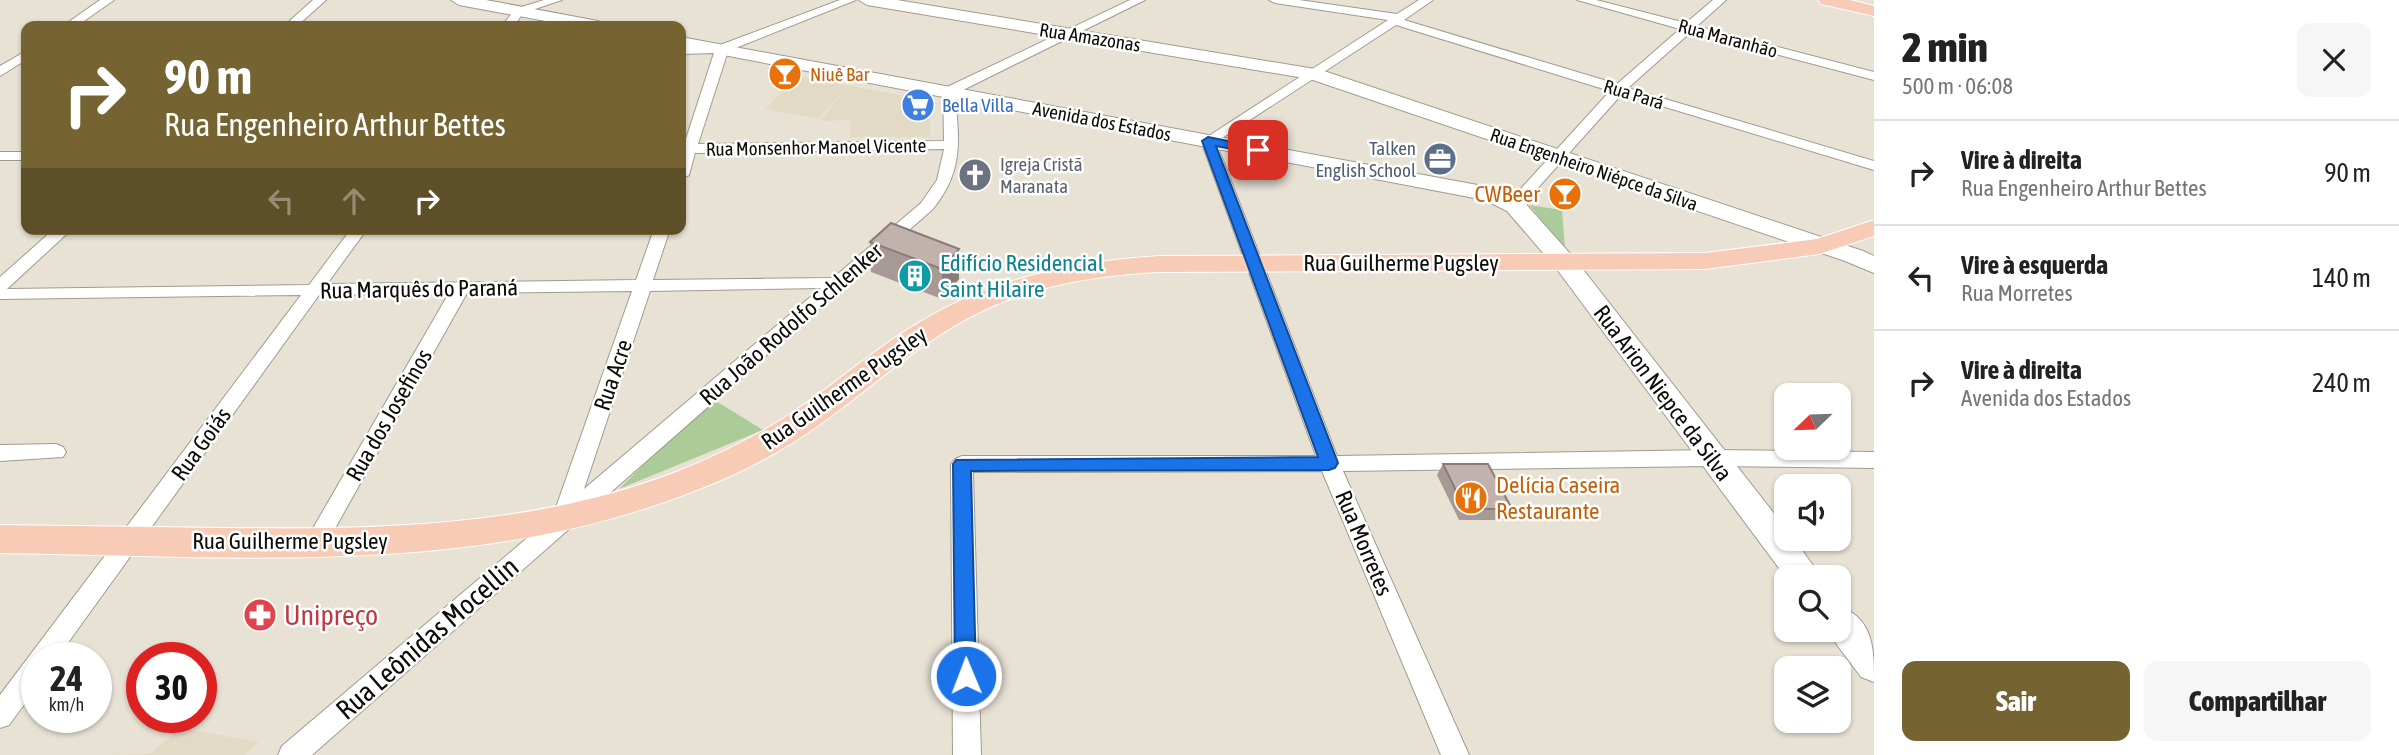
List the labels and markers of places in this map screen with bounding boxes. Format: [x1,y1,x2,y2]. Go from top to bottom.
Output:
bar icon: Niuê Bar [766,55,804,93]
place label: Niuê Bar [810,63,870,85]
supermarket icon: Bella Villa [899,86,937,124]
place label: Bella Villa [942,94,1014,116]
pin [1228,120,1288,180]
place label: Talken English School [1315,137,1416,181]
office icon: Talken English School [1421,140,1459,178]
place label: Igreja Cristã Maranata [1000,153,1083,197]
church icon: Igreja Cristã Maranata [956,156,994,194]
bar icon: CWBeer [1546,175,1584,213]
place label: CWBeer [1475,181,1541,207]
place label: Edifício Residencial Saint Hilaire [940,250,1104,302]
building icon: Edifício Residencial Saint Hilaire [896,257,934,295]
place label: Delícia Caseira Restaurante [1496,472,1620,524]
restaurant icon: Delícia Caseira Restaurante [1452,479,1490,517]
pharmacy icon: Unipreço [241,596,279,634]
place label: Unipreço [284,599,378,631]

